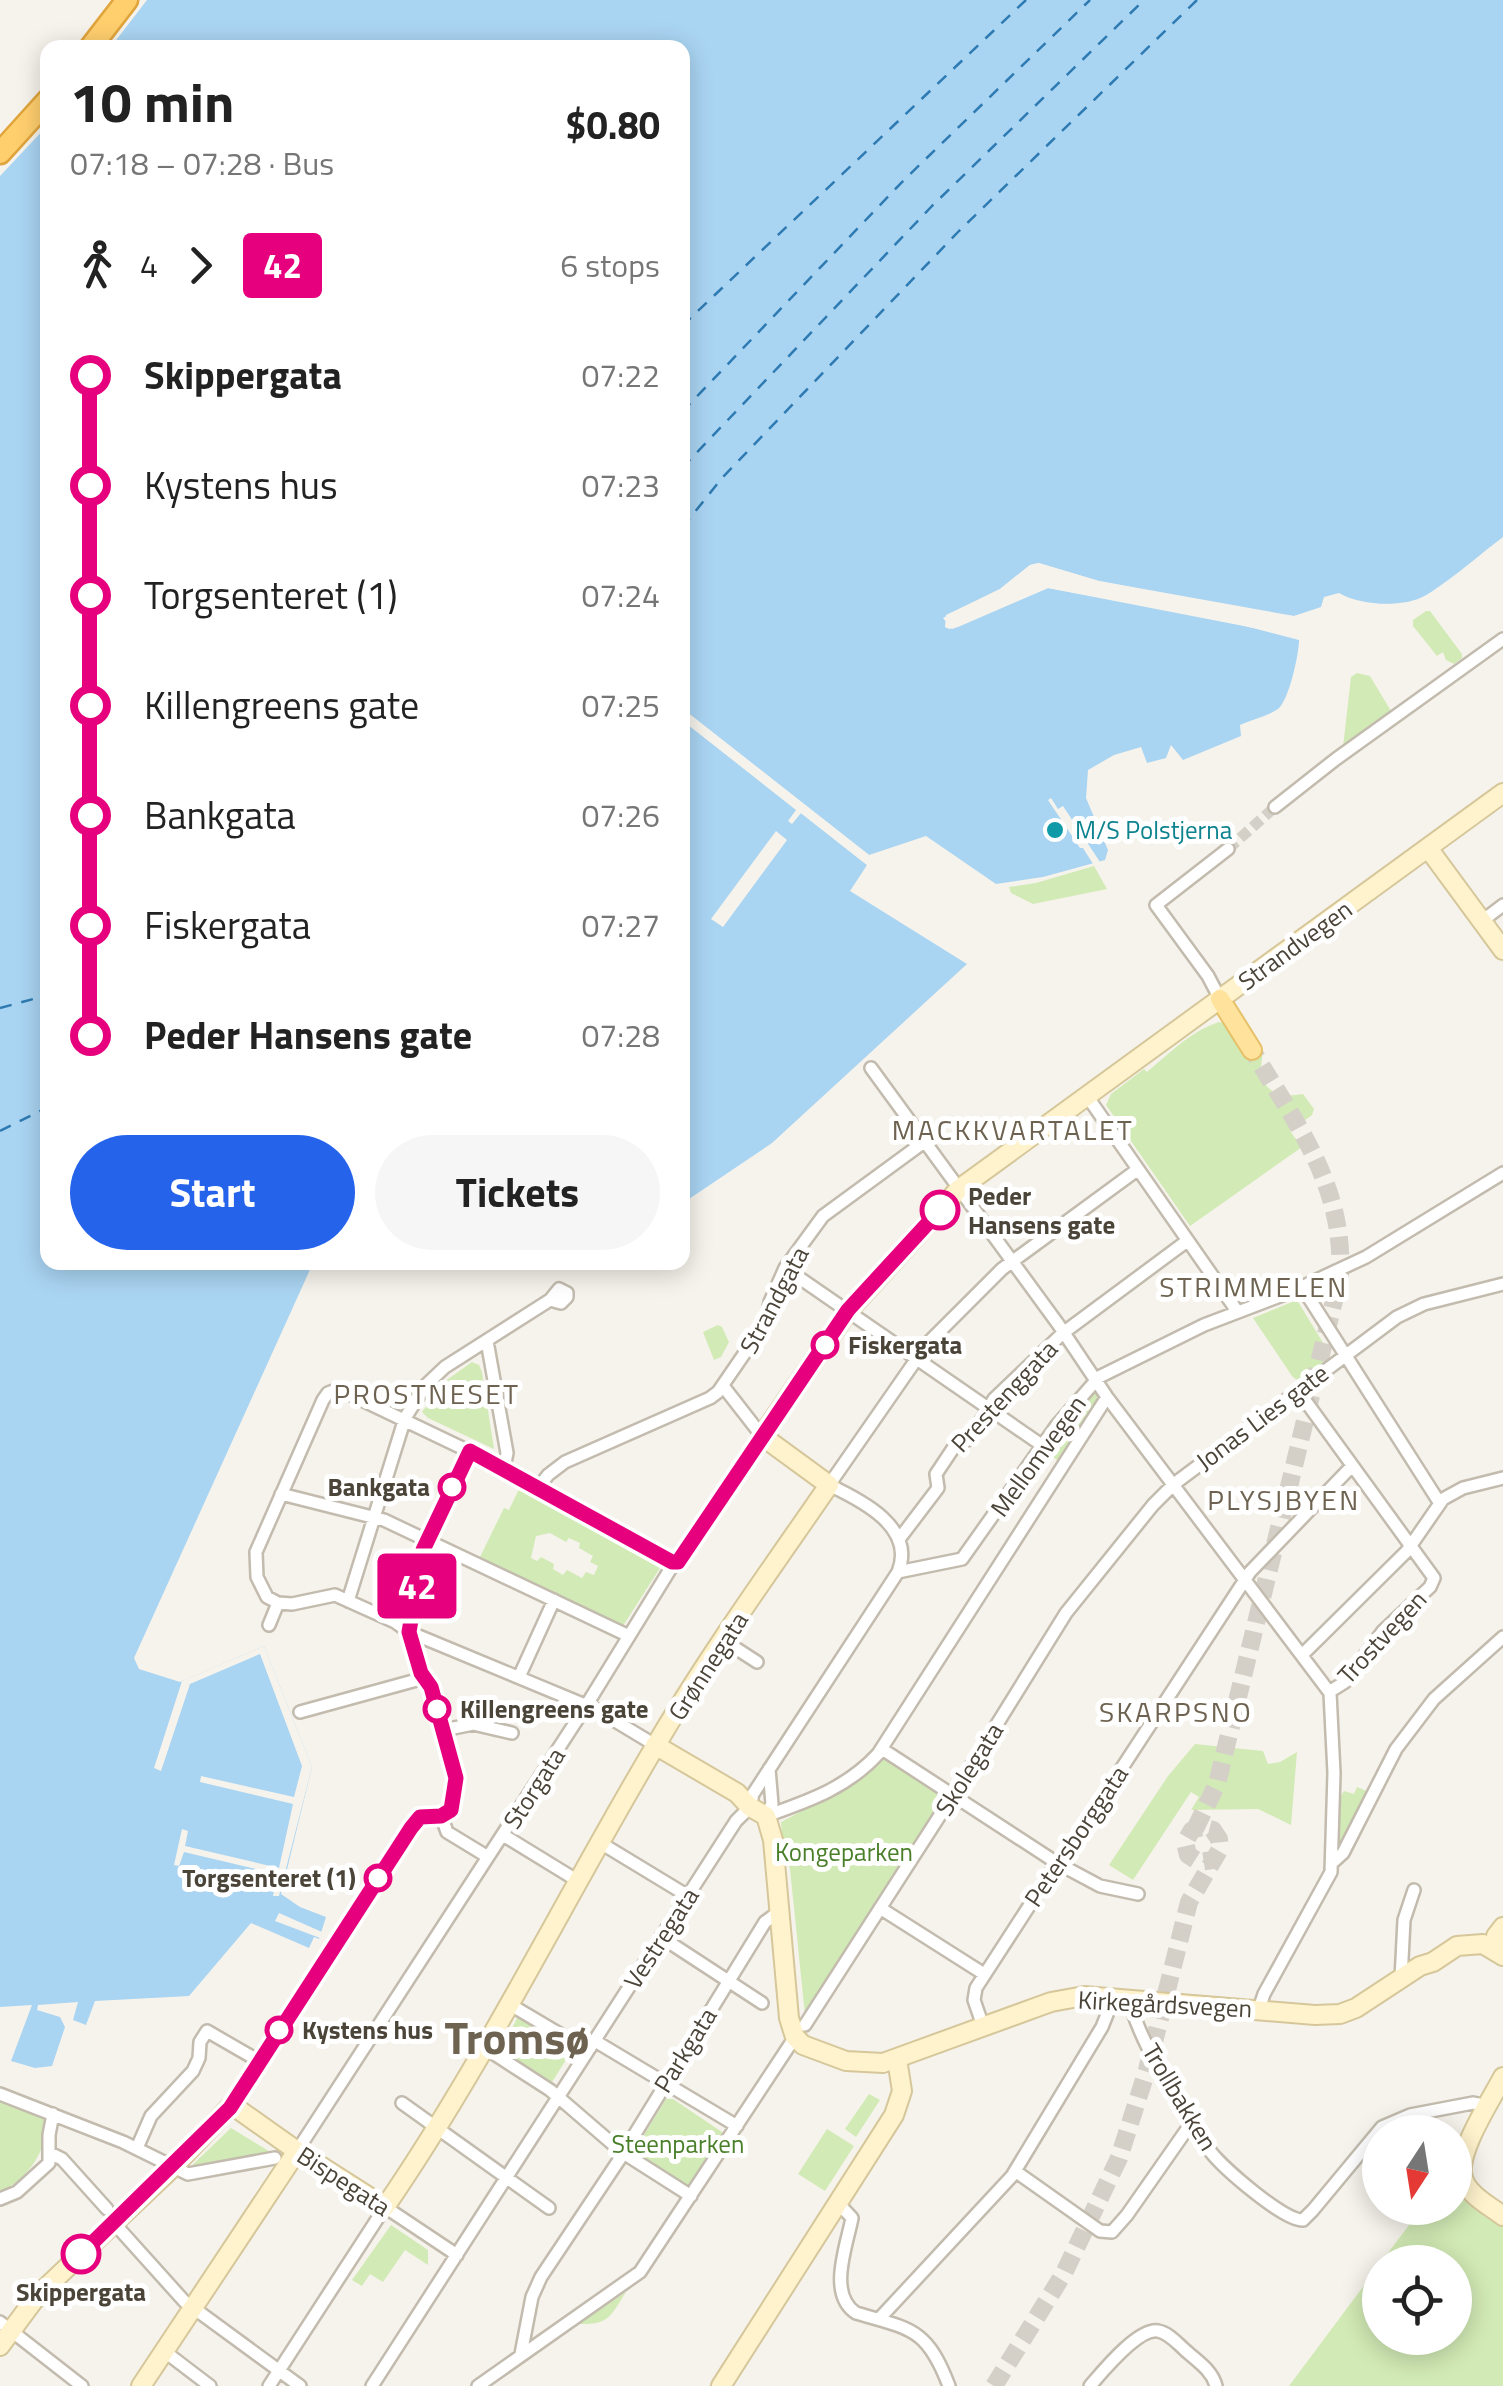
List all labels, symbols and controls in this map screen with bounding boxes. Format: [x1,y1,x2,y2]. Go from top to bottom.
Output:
text: 10 min [70,60,234,143]
text: $0.80 [565,96,660,154]
text: 07:18 – 07:28 · Bus [70,139,334,187]
icon: walk [70,238,125,293]
icon: forward [173,238,228,293]
text: 42 [263,238,302,292]
text: 4 [140,241,158,289]
text: 6 stops [560,241,660,289]
text: Skippergata [144,346,342,404]
text: 07:22 [581,351,660,399]
text: Kystens hus [144,456,338,514]
text: 07:23 [581,461,660,509]
text: Torgsenteret (1) [144,566,398,624]
text: 07:24 [581,571,660,619]
text: Killengreens gate [144,676,419,734]
text: 07:25 [581,681,660,729]
text: Bankgata [144,786,296,844]
text: 07:26 [581,791,660,839]
place label: M/S Polstjerna [1075,811,1233,849]
marker: M/S Polstjerna [1044,819,1066,841]
street label: Strandvegen [1230,890,1360,1000]
text: Fiskergata [144,896,311,954]
text: 07:27 [581,901,660,949]
text: Peder Hansens gate [144,1006,472,1064]
text: 07:28 [581,1011,660,1059]
district label: MACKKVARTALET [892,1108,1134,1151]
button: Start [70,1135,355,1250]
button: Tickets [375,1135,660,1250]
place label: Peder Hansens gate [968,1177,1115,1244]
marker: Peder Hansens gate [921,1191,959,1229]
street label: Strandgata [730,1239,818,1360]
district label: STRIMMELEN [1159,1265,1349,1308]
place label: Fiskergata [848,1326,962,1364]
street label: Prestenggata [942,1331,1067,1461]
marker: Fiskergata [812,1332,838,1358]
street label: Jonas Lies gate [1188,1354,1336,1480]
district label: PROSTNESET [334,1372,520,1415]
street label: Mellomvegen [981,1387,1095,1525]
place label: Bankgata [327,1468,430,1506]
marker: Bankgata [439,1474,465,1500]
district label: PLYSJBYEN [1207,1478,1361,1521]
line badge: 42 [372,1554,462,1618]
text: 42 [397,1559,437,1613]
street label: Trostvegen [1328,1582,1436,1692]
street label: Grønnegata [659,1604,758,1728]
place label: Killengreens gate [460,1690,649,1728]
district label: SKARPSNO [1099,1690,1253,1733]
marker: Killengreens gate [424,1696,450,1722]
street label: Skolegata [925,1715,1013,1823]
street label: Storgata [493,1739,575,1836]
street label: Petersborggata [1015,1757,1138,1914]
park label: Kongeparken [775,1833,913,1871]
place label: Torgsenteret (1) [182,1859,356,1897]
marker: Torgsenteret (1) [365,1865,391,1891]
street label: Vestregata [614,1879,708,1996]
street label: Kirkegårdsvegen [1077,1980,1253,2028]
street label: Parkgata [644,2000,726,2100]
district label: Tromsø [445,2003,589,2071]
place label: Kystens hus [302,2011,433,2049]
marker: Kystens hus [266,2017,292,2043]
street label: Trollbakken [1133,2036,1227,2158]
north arrow [1362,2115,1472,2225]
map controls [1362,2115,1472,2355]
park label: Steenparken [612,2125,744,2163]
street label: Bispegata [290,2136,399,2226]
marker: Skippergata [62,2235,100,2273]
button: locate [1362,2245,1472,2355]
place label: Skippergata [16,2273,146,2311]

